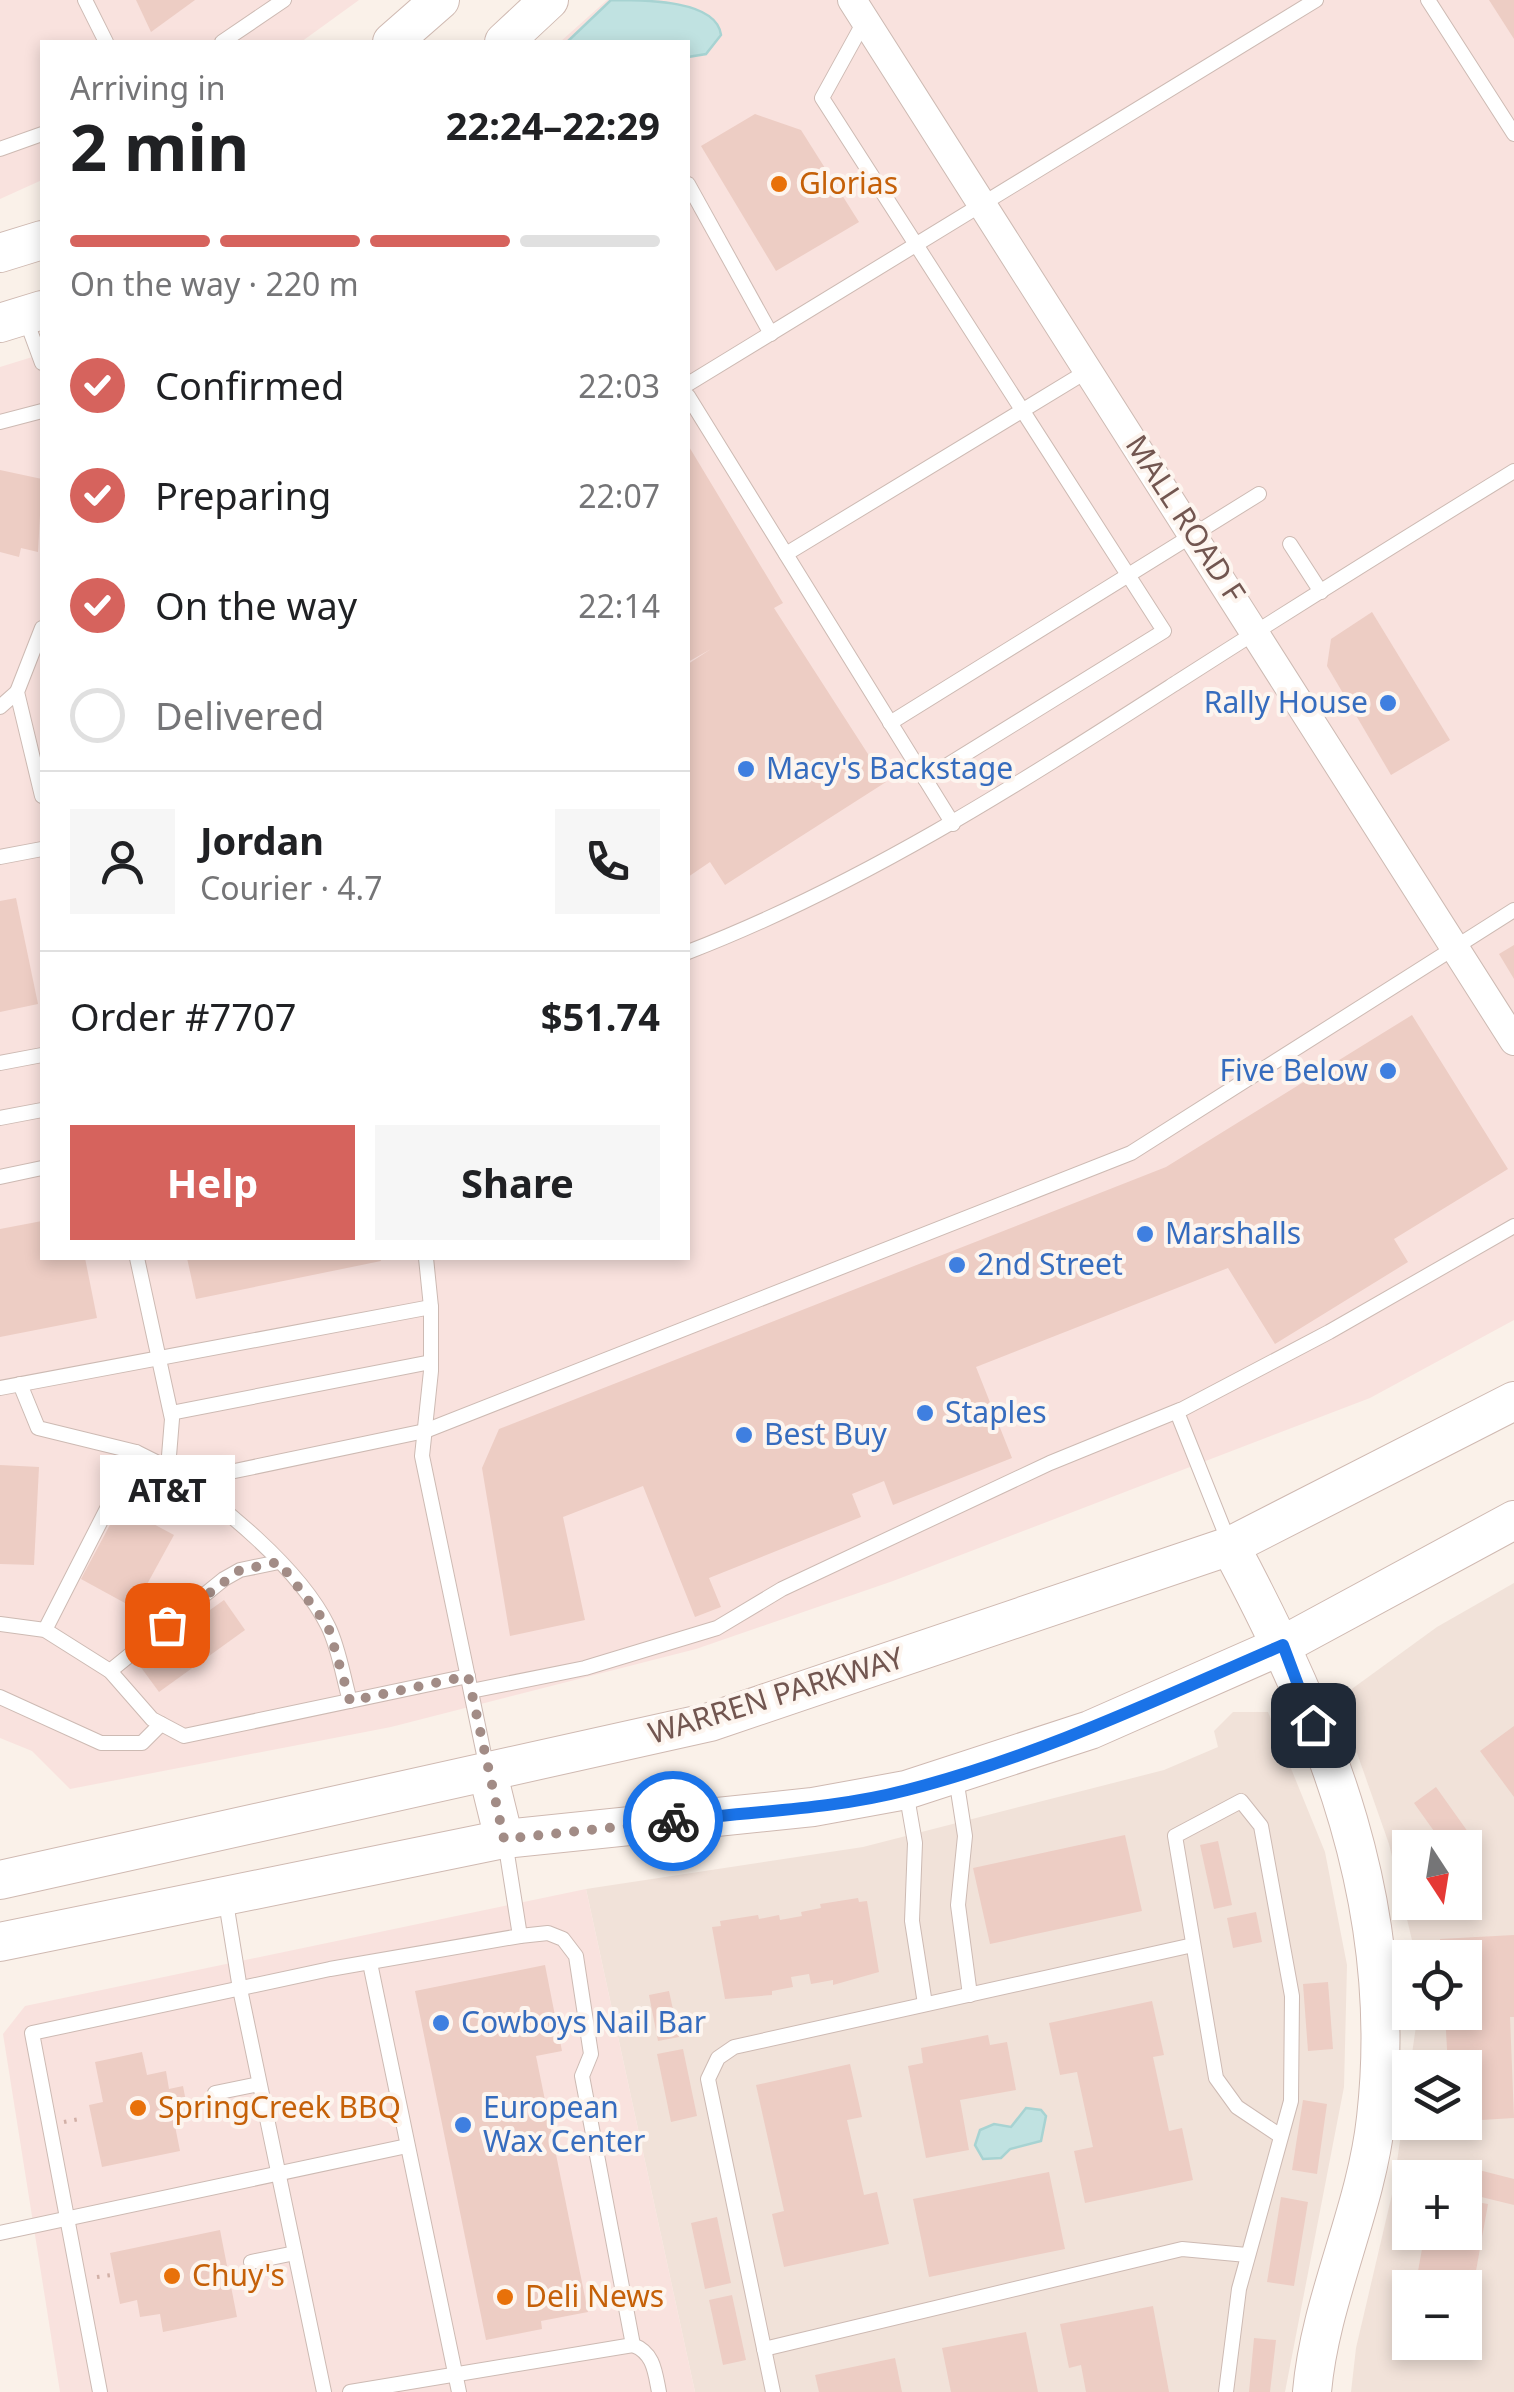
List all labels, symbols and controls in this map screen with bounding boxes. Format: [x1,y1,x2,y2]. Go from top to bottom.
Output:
text: Arriving in [70,66,225,109]
text: 22:24–22:29 [446,99,660,151]
text: 2 min [70,102,249,190]
place label: Glorias [799,162,898,203]
marker: Glorias [768,173,790,195]
text: On the way · 220 m [70,262,359,305]
icon: check [70,358,125,413]
text: Confirmed [155,359,344,411]
text: 22:03 [578,364,660,407]
street label: MALL ROAD F [1117,427,1256,610]
icon: check [70,468,125,523]
text: Preparing [155,469,331,521]
text: 22:07 [578,474,660,517]
icon: check [70,578,125,633]
text: On the way [155,579,357,631]
text: 22:14 [578,584,660,627]
place label: Rally House [1204,681,1368,722]
text: Delivered [155,689,324,741]
marker: Rally House [1377,692,1399,714]
place label: Macy's Backstage [766,747,1013,788]
marker: Macy's Backstage [735,758,757,780]
button: person [70,809,175,914]
button: phone [555,809,660,914]
text: Jordan [200,814,324,866]
text: Courier · 4.7 [200,866,383,909]
text: Order #7707 [70,990,296,1042]
text: $51.74 [541,990,660,1042]
place label: Five Below [1219,1049,1368,1090]
marker: Five Below [1377,1060,1399,1082]
button: Help [70,1125,355,1240]
button: Share [375,1125,660,1240]
place label: Marshalls [1165,1212,1301,1253]
marker: Marshalls [1134,1223,1156,1245]
place label: 2nd Street [977,1243,1123,1284]
marker: 2nd Street [946,1254,968,1276]
place label: Staples [945,1391,1047,1432]
marker: Staples [914,1402,936,1424]
place label: Best Buy [764,1413,887,1454]
marker: Best Buy [733,1424,755,1446]
callout: AT&T [100,1455,234,1525]
text: AT&T [128,1468,207,1511]
pin [125,1583,210,1668]
icon: bag [140,1598,195,1653]
street label: WARREN PARKWAY [643,1636,908,1753]
pin [1271,1683,1356,1768]
icon: home [1286,1698,1341,1753]
courier [623,1771,723,1871]
icon: bike [646,1794,701,1849]
north arrow [1392,1830,1482,1920]
map controls [1392,1830,1482,2360]
button: locate [1392,1940,1482,2030]
place label: Cowboys Nail Bar [461,2001,706,2042]
marker: Cowboys Nail Bar [430,2012,452,2034]
button: layers [1392,2050,1482,2140]
place label: SpringCreek BBQ [158,2086,401,2127]
place label: European Wax Center [483,2086,645,2161]
marker: SpringCreek BBQ [127,2097,149,2119]
marker: European Wax Center [452,2114,474,2136]
button: + [1392,2160,1482,2250]
place label: Chuy's [192,2254,285,2295]
marker: Chuy's [161,2265,183,2287]
button: − [1392,2270,1482,2360]
place label: Deli News [525,2275,664,2316]
marker: Deli News [494,2286,516,2308]

